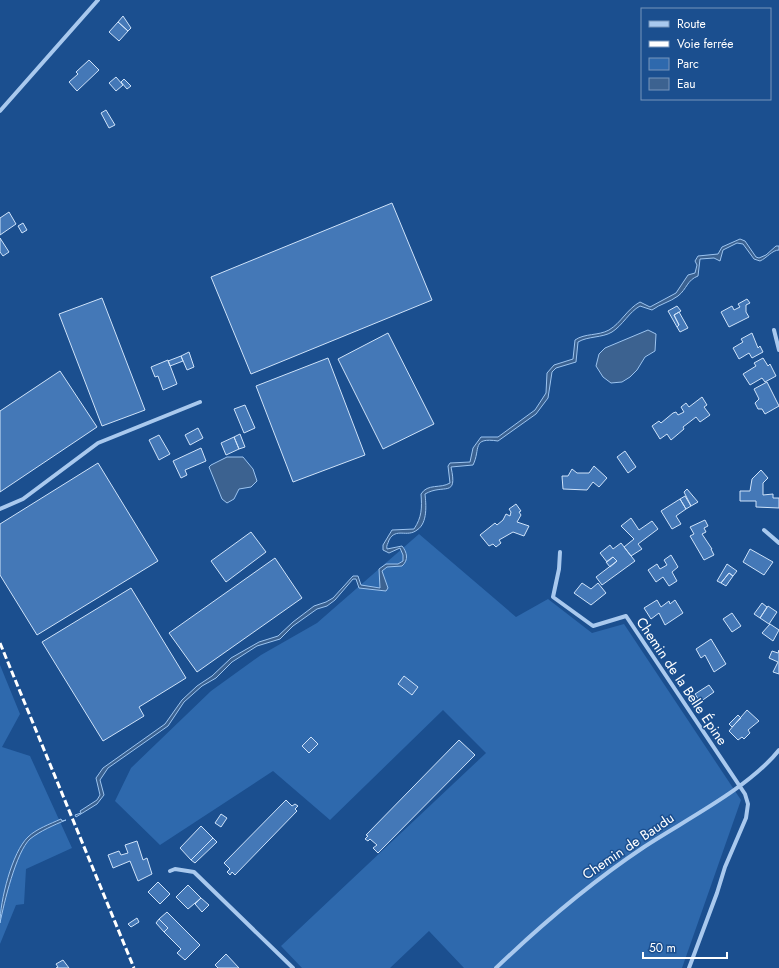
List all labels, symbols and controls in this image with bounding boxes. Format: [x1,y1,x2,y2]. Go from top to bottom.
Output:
legend [641,8,771,100]
text: Route [677,15,706,33]
text: Voie ferrée [677,35,733,53]
text: Parc [677,55,699,73]
text: Eau [677,75,696,93]
street label: Chemin de la Belle Épine [632,613,732,749]
street label: Chemin de Baudu [578,808,678,884]
scale bar [643,934,727,960]
text: 50 m [649,939,676,957]

